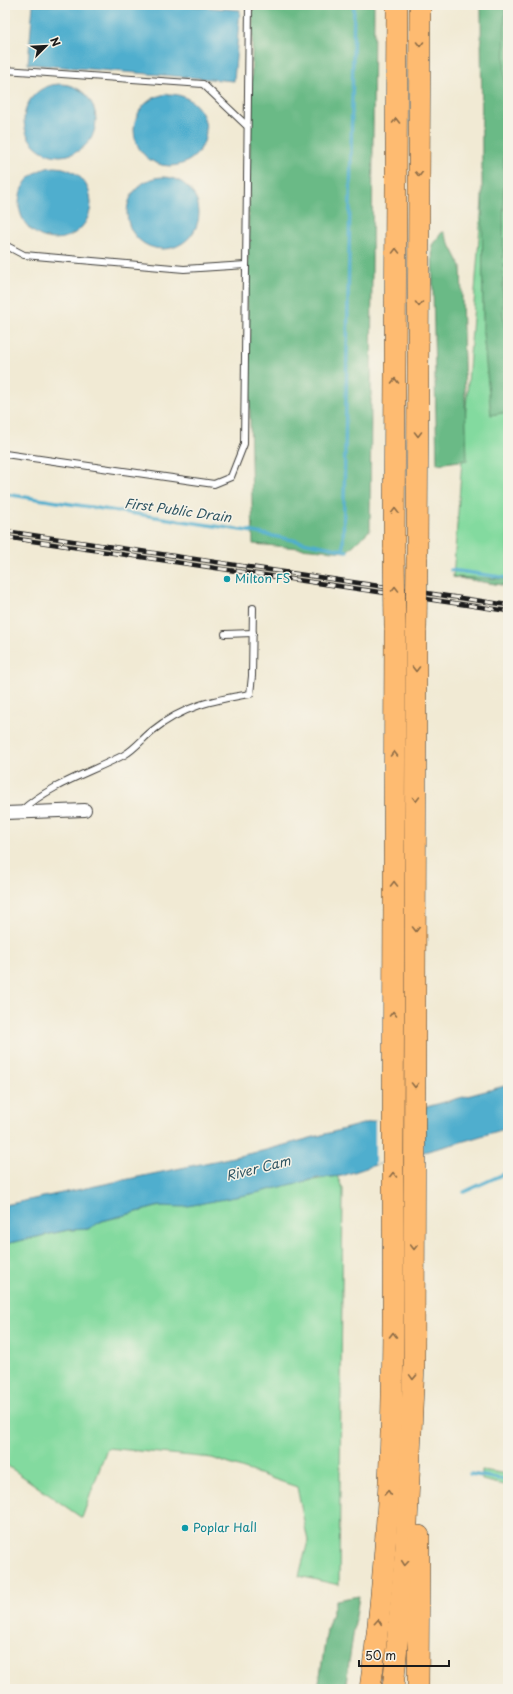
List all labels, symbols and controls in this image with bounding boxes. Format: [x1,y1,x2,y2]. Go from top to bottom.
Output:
north arrow [26,26,66,66]
text: N [46,34,65,49]
one-way arrow [416,41,424,47]
one-way arrow [392,118,400,124]
one-way arrow [415,171,423,177]
one-way arrow [392,248,400,254]
one-way arrow [414,301,423,307]
one-way arrow [391,378,399,384]
one-way arrow [414,431,422,437]
water label: First Public Drain [124,493,234,527]
one-way arrow [391,508,399,514]
place label: Milton FS [235,569,290,587]
marker: Milton FS [222,574,232,584]
one-way arrow [391,586,399,592]
one-way arrow [412,666,420,672]
one-way arrow [390,751,398,757]
one-way arrow [412,796,420,802]
one-way arrow [390,881,398,887]
one-way arrow [412,926,420,932]
one-way arrow [389,1011,397,1017]
one-way arrow [411,1082,419,1088]
water label: River Cam [224,1150,293,1185]
one-way arrow [389,1172,397,1178]
one-way arrow [410,1244,418,1250]
one-way arrow [389,1332,397,1338]
one-way arrow [409,1374,418,1380]
one-way arrow [384,1490,393,1496]
place label: Poplar Hall [193,1518,257,1536]
marker: Poplar Hall [180,1523,190,1533]
one-way arrow [400,1560,409,1566]
one-way arrow [374,1619,383,1626]
scale bar [359,1642,449,1668]
text: 50 m [365,1646,396,1664]

